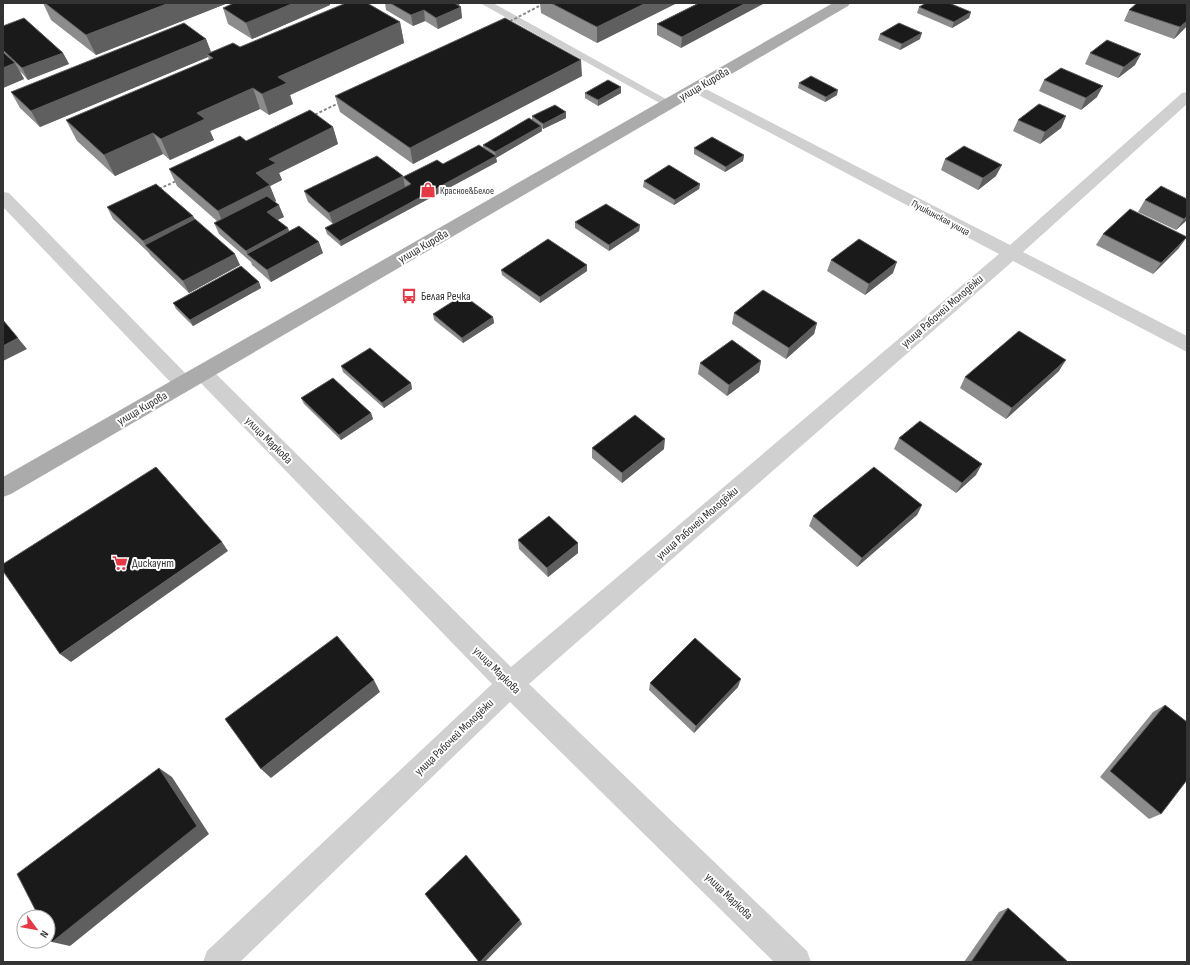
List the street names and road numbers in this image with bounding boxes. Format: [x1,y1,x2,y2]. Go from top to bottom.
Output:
street label: улица Кирова [677,64,732,105]
street label: Пушкинская улица [909,198,972,238]
street label: улица Кирова [396,226,451,267]
street label: улица Рабочей Молодёжи [898,272,986,351]
street label: улица Кирова [115,388,170,429]
street label: улица Маркова [242,413,296,467]
street label: улица Рабочей Молодёжи [653,484,741,563]
street label: улица Маркова [470,643,524,697]
street label: улица Рабочей Молодёжи [412,696,497,779]
street label: улица Маркова [701,870,756,923]

